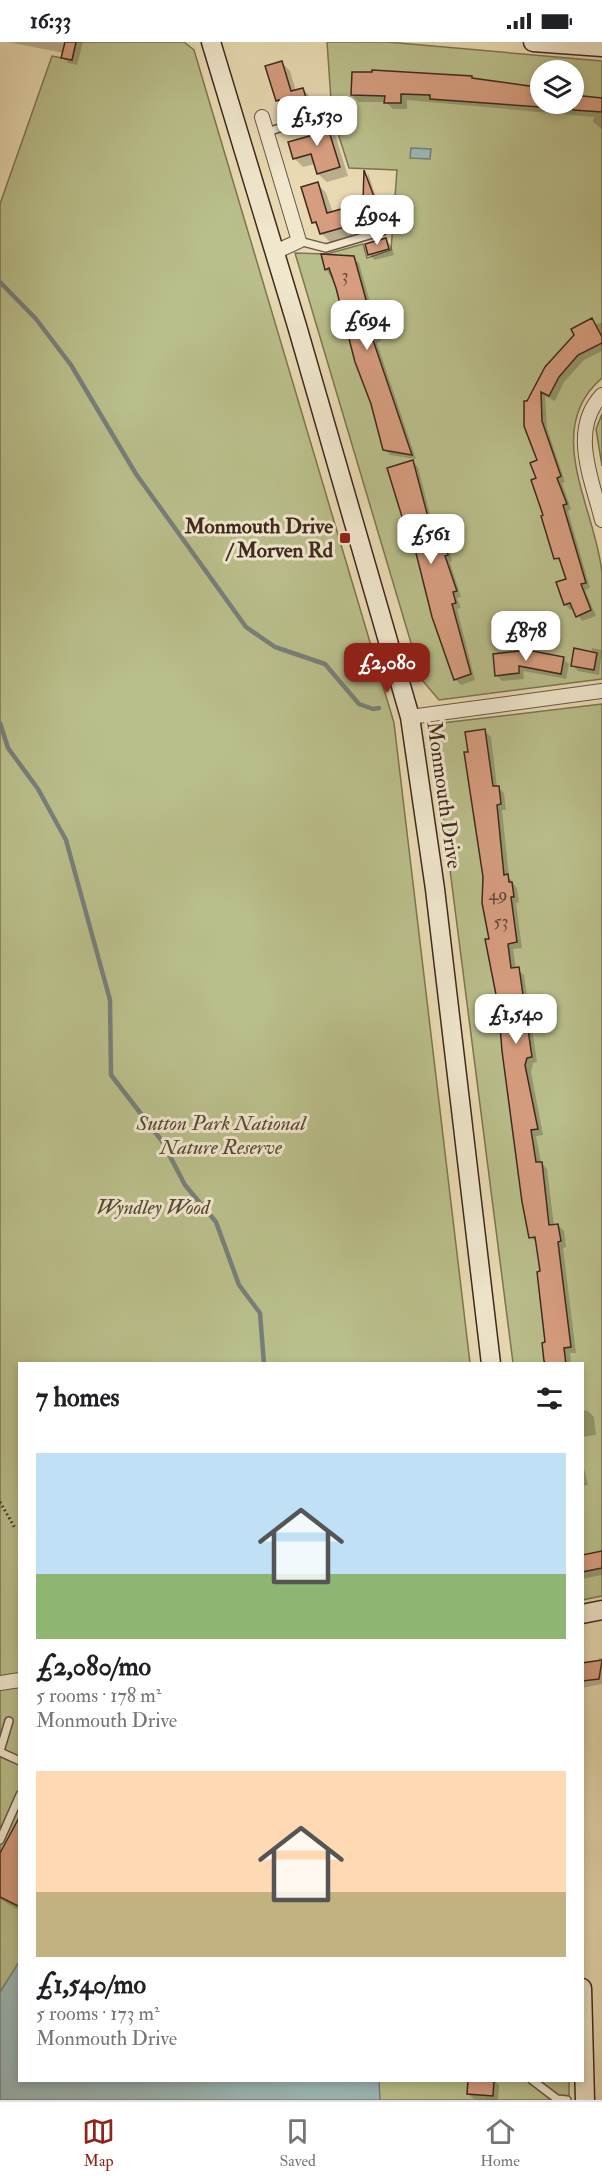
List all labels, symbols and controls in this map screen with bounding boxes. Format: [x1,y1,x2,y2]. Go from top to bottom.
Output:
text: 16:33 [30,7,71,35]
map controls [530,60,584,114]
button: layers [530,60,584,114]
pin: £1,530 [268,96,366,147]
text: £1,530 [291,103,343,128]
pin: £904 [341,195,413,246]
text: £904 [355,202,399,227]
house number: 3 [342,264,348,287]
pin: £694 [331,300,403,351]
text: £694 [345,307,389,332]
place label: Monmouth Drive / Morven Rd [184,513,334,564]
pin: £561 [395,514,467,565]
text: £561 [411,521,451,546]
marker: Monmouth Drive / Morven Rd [338,531,352,545]
pin: £878 [490,611,562,662]
text: £878 [505,618,547,643]
pin: £2,080 [338,643,436,694]
text: £2,080 [358,650,416,675]
street label: Monmouth Drive [420,720,468,871]
house number: 49 [489,883,507,906]
house number: 53 [494,910,508,933]
pin: £1,540 [467,994,565,1045]
text: £1,540 [489,1001,543,1026]
park label: Sutton Park National Nature Reserve [136,1110,307,1161]
park label: Wyndley Wood [96,1194,211,1221]
text: 7 homes [36,1382,119,1414]
icon: filters [533,1382,566,1415]
icon: home [247,1492,355,1600]
text: £2,080/mo [36,1651,151,1683]
text: 5 rooms · 178 m² [36,1683,161,1708]
text: Monmouth Drive [36,1708,177,1733]
icon: home [247,1810,355,1918]
text: £1,540/mo [36,1969,146,2001]
text: 5 rooms · 173 m² [36,2001,160,2026]
text: Monmouth Drive [36,2026,177,2051]
tab: Map [82,2115,115,2171]
tab: Saved [279,2115,316,2171]
tab: Home [480,2115,520,2171]

